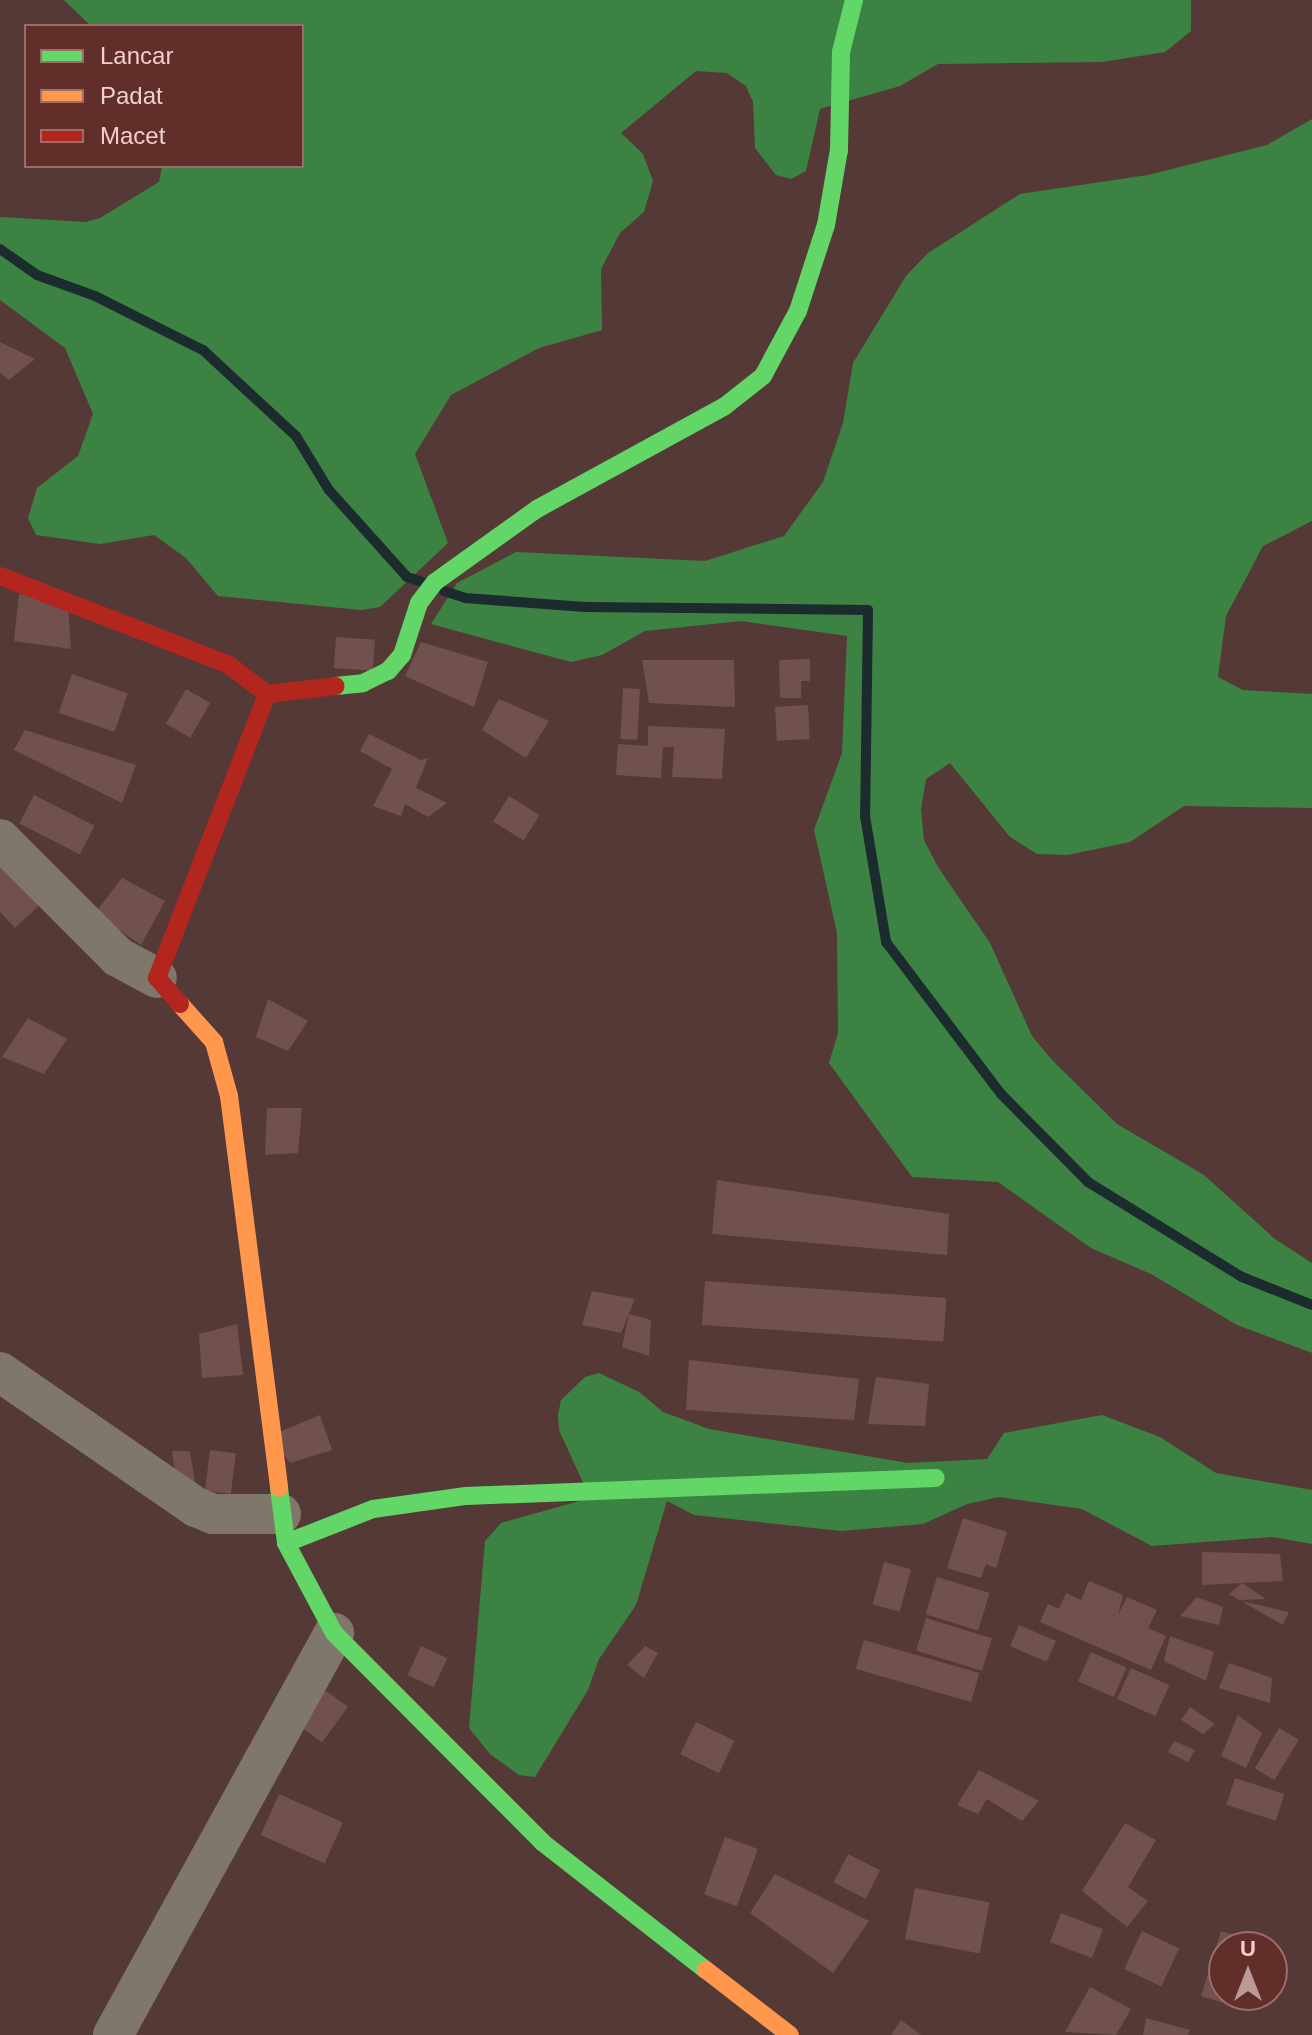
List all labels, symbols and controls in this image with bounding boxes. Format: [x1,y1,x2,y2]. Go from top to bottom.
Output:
legend [24,24,304,168]
text: Lancar [100,42,173,69]
text: Padat [100,82,163,109]
text: Macet [100,122,165,149]
north arrow [1208,1931,1288,2011]
text: U [1240,1936,1256,1961]

